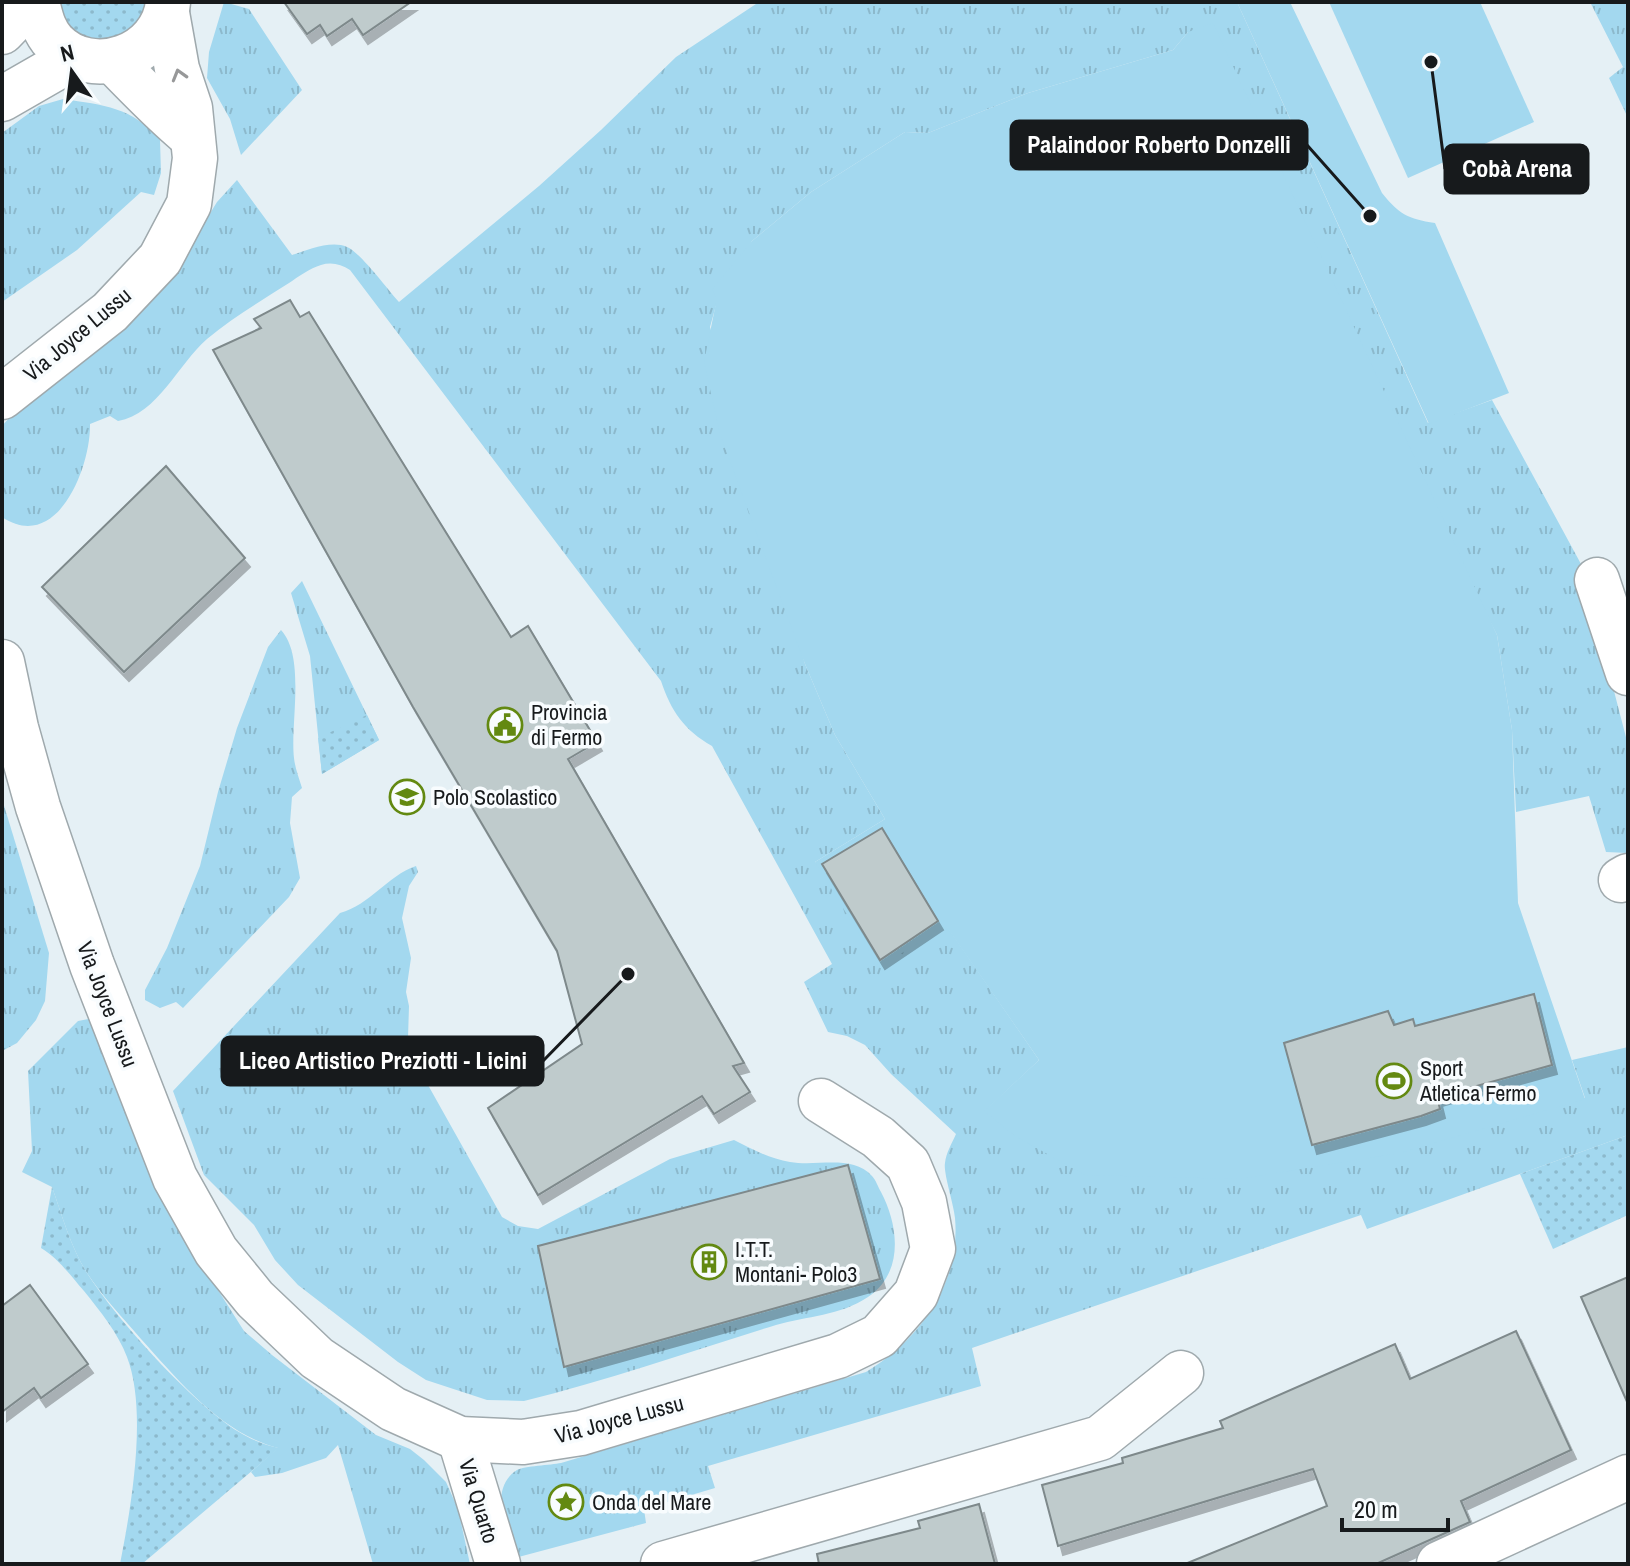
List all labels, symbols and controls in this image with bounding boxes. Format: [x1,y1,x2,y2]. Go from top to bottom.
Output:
north arrow [32,32,112,112]
text: N [57,36,77,69]
one-way arrow [172,69,188,82]
callout: Palaindoor Roberto Donzelli [1011,121,1307,169]
text: Palaindoor Roberto Donzelli [1027,128,1291,160]
callout: Cobà Arena [1445,145,1588,193]
text: Cobà Arena [1462,152,1572,184]
street label: Via Joyce Lussu [17,280,137,388]
place label: Provincia di Fermo [531,697,607,752]
public building icon: Provincia di Fermo [486,706,524,744]
school or university icon: Polo Scolastico [388,778,426,816]
place label: Polo Scolastico [433,782,557,812]
street label: Via Joyce Lussu [70,937,146,1071]
callout: Liceo Artistico Preziotti - Licini [222,1037,543,1085]
text: Liceo Artistico Preziotti - Licini [239,1044,527,1076]
place label: Sport Atletica Fermo [1419,1053,1536,1108]
sports icon: Sport Atletica Fermo [1375,1062,1413,1100]
place label: I.T.T. Montani- Polo3 [735,1234,857,1289]
building icon: I.T.T. Montani- Polo3 [690,1243,728,1281]
street label: Via Joyce Lussu [551,1387,687,1451]
street label: Via Quarto [452,1455,506,1547]
scale bar [1342,1482,1448,1532]
place icon: Onda del Mare [547,1483,585,1521]
place label: Onda del Mare [592,1487,711,1517]
text: 20 m [1354,1493,1398,1525]

